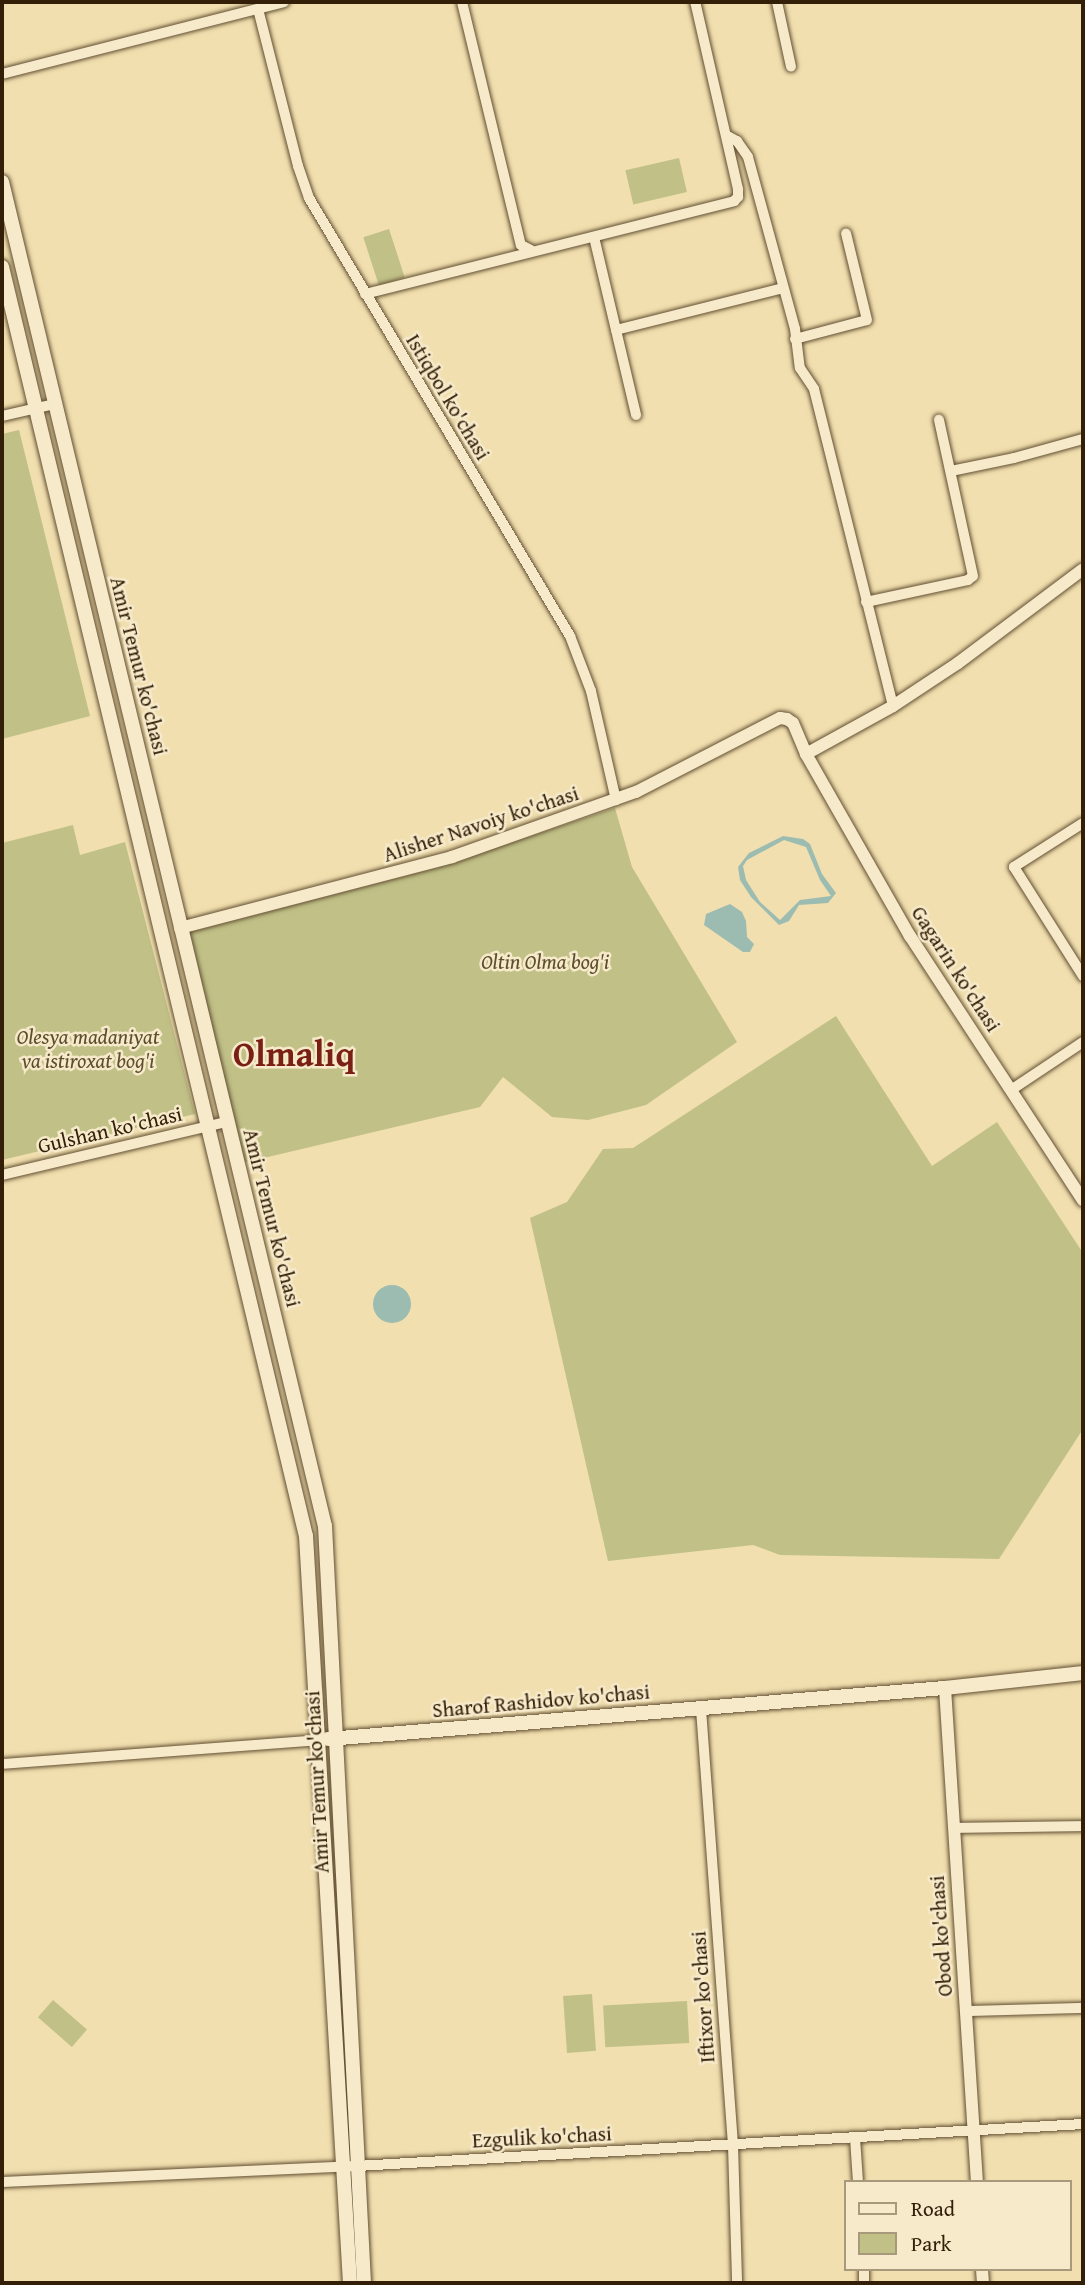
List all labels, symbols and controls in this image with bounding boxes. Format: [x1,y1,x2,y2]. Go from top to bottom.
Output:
street label: Istiqbol ko'chasi [400,329,496,465]
street label: Amir Temur ko'chasi [105,574,173,758]
street label: Alisher Navoiy ko'chasi [380,780,582,868]
street label: Gagarin ko'chasi [906,901,1006,1037]
park label: Oltin Olma bog'i [481,949,609,975]
park label: Olesya madaniyat va istiroxat bog'i [17,1024,159,1074]
district label: Olmaliq [233,1033,355,1075]
street label: Gulshan ko'chasi [35,1101,185,1159]
street label: Amir Temur ko'chasi [238,1126,306,1310]
street label: Sharof Rashidov ko'chasi [431,1679,651,1723]
street label: Amir Temur ko'chasi [300,1690,334,1874]
street label: Obod ko'chasi [924,1875,958,1997]
street label: Iftixor ko'chasi [686,1930,720,2064]
street label: Ezgulik ko'chasi [471,2121,613,2153]
legend [844,2180,1071,2271]
text: Road [911,2193,955,2224]
text: Park [911,2228,952,2259]

